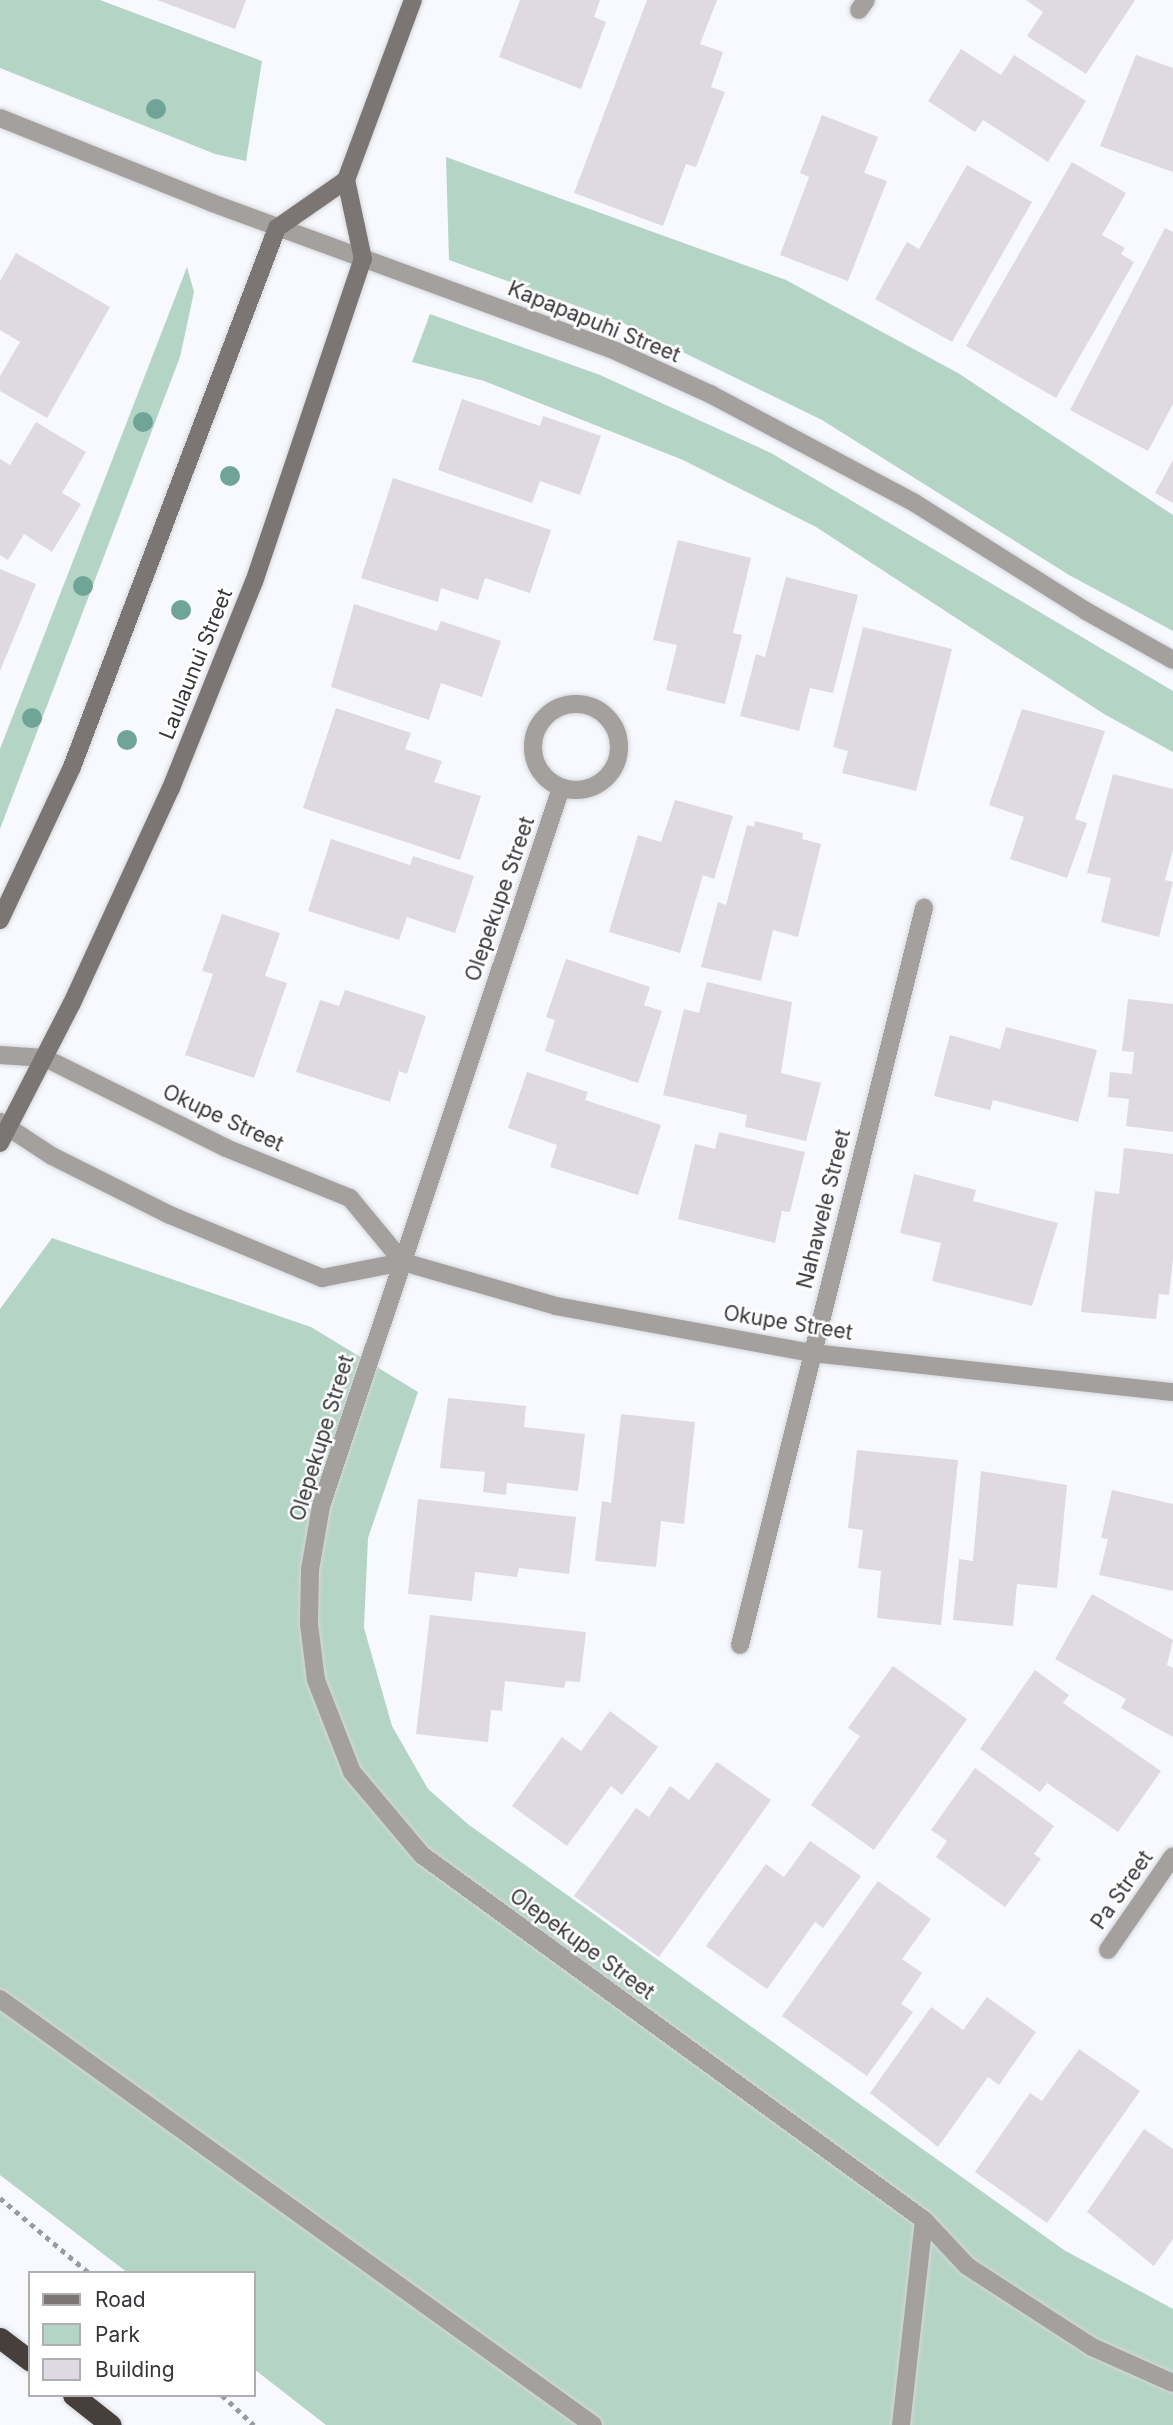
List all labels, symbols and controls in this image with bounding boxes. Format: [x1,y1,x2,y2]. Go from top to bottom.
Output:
street label: Kapapapuhi Street [504,276,684,368]
street label: Laulaunui Street [154,585,238,743]
street label: Olepekupe Street [460,813,540,985]
street label: Okupe Street [159,1079,287,1157]
street label: Nahawele Street [792,1127,856,1291]
street label: Okupe Street [722,1300,854,1346]
street label: Olepekupe Street [285,1352,359,1524]
street label: Pa Street [1086,1846,1158,1934]
street label: Olepekupe Street [505,1883,659,2005]
legend [28,2271,256,2397]
text: Road [95,2287,146,2312]
text: Park [95,2322,140,2347]
text: Building [95,2357,175,2382]

